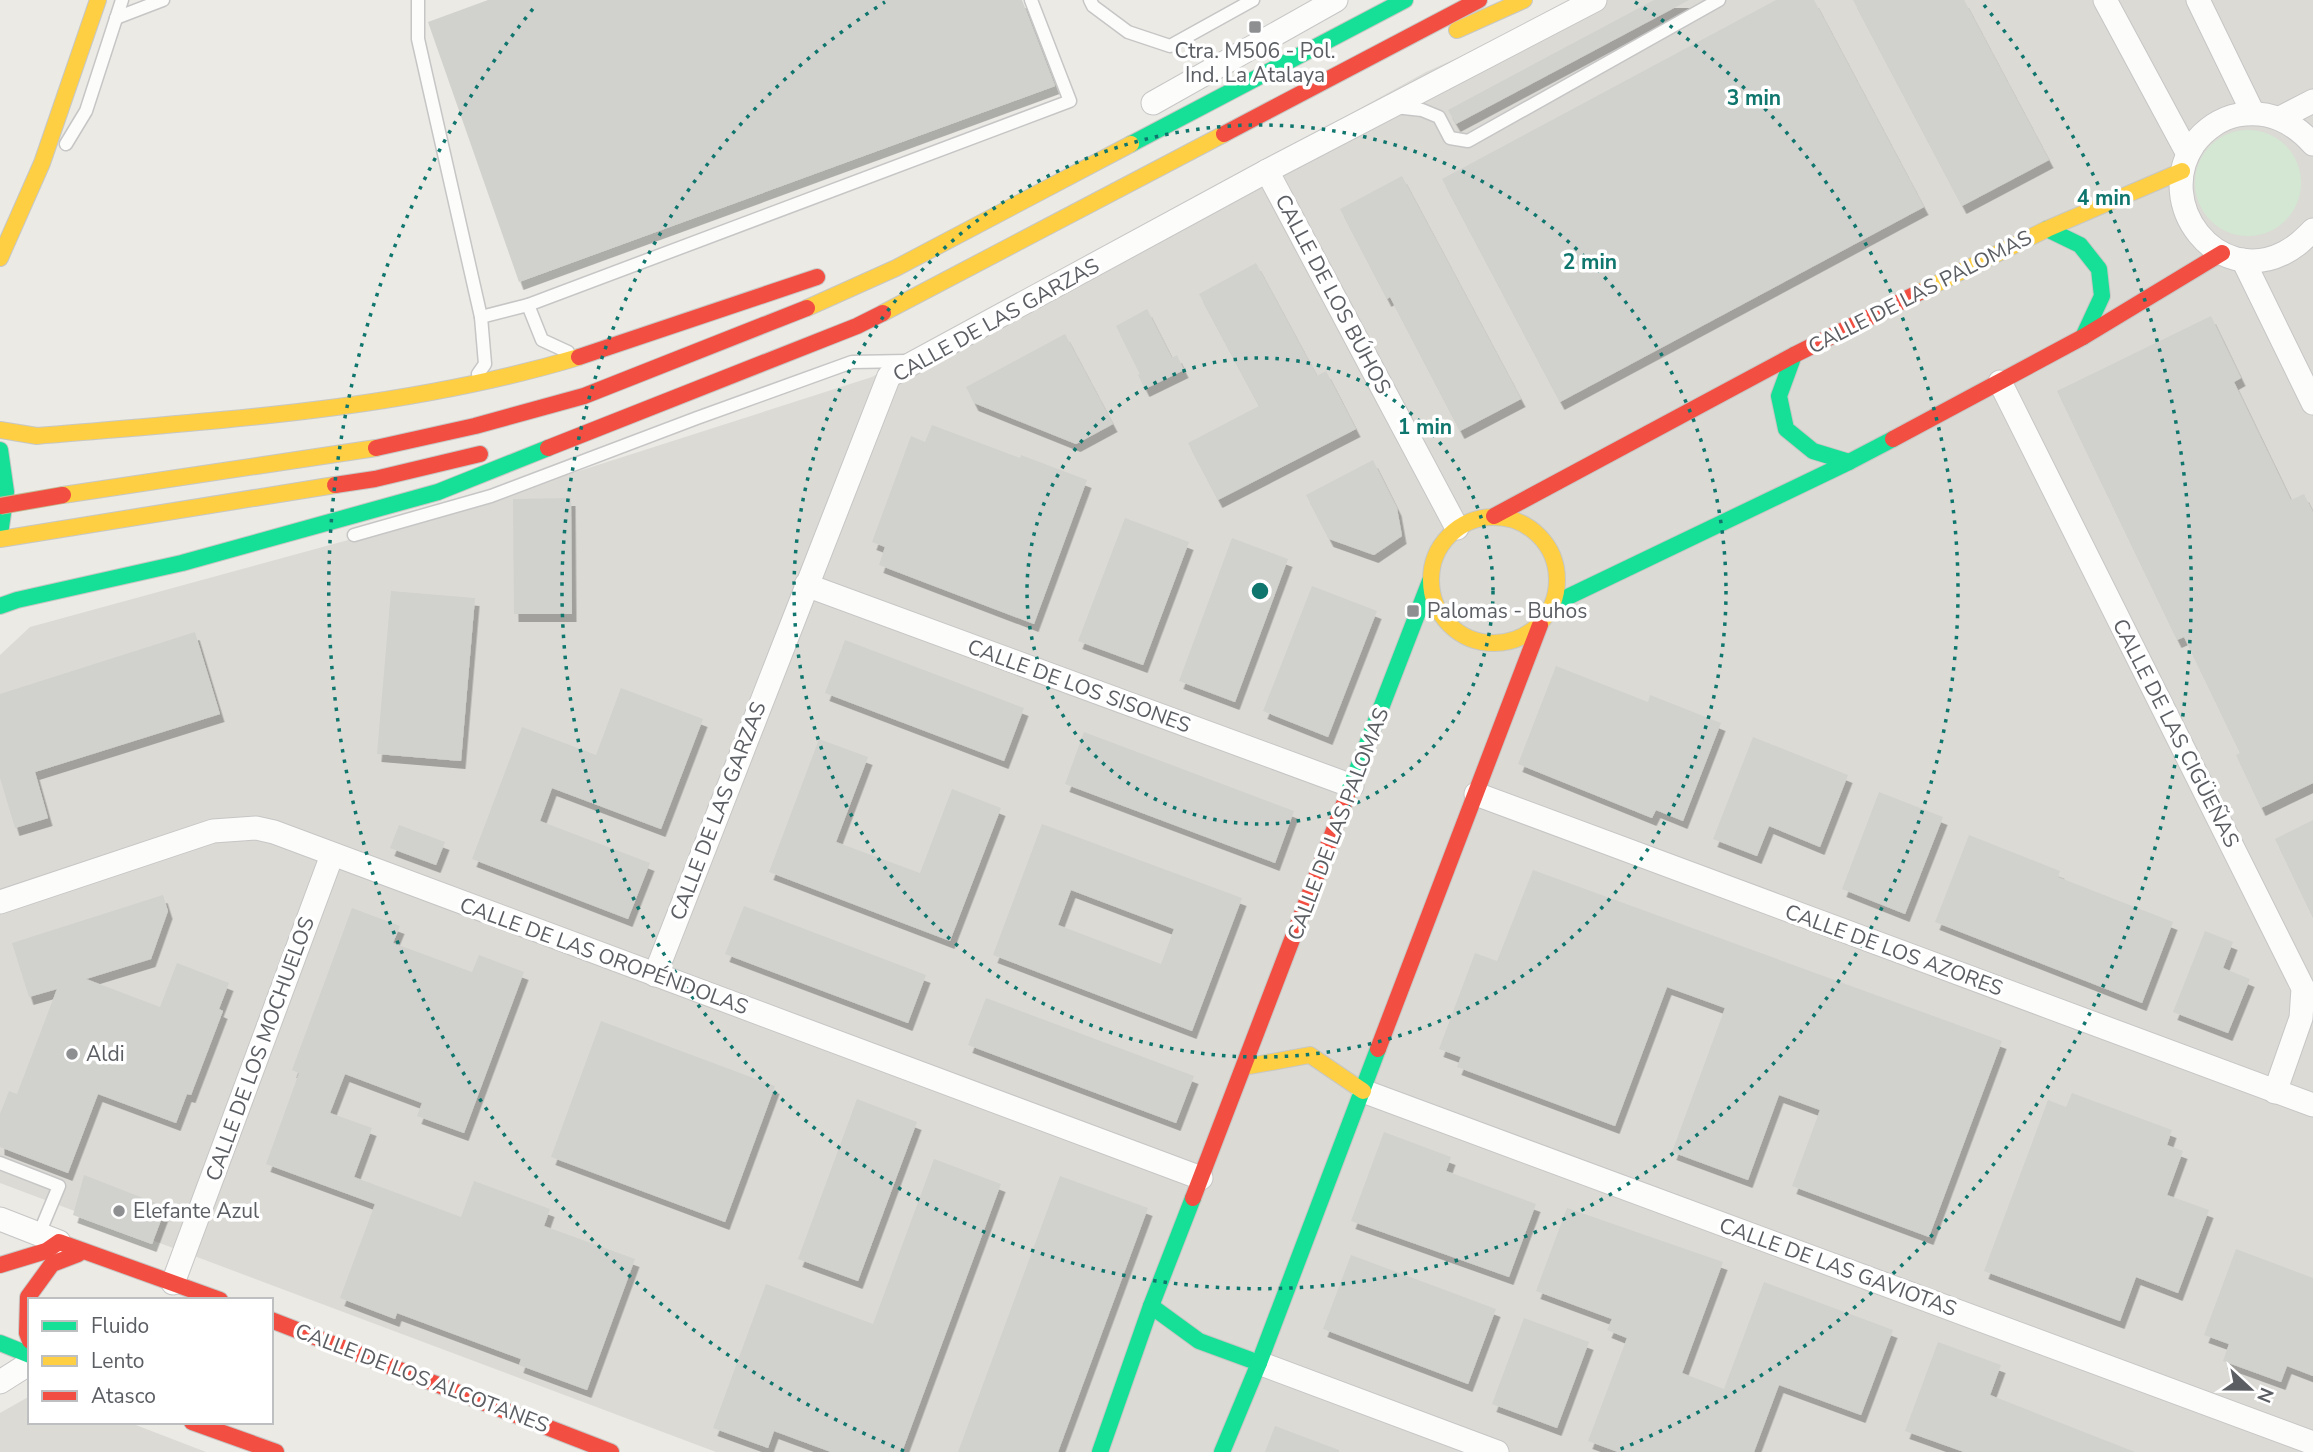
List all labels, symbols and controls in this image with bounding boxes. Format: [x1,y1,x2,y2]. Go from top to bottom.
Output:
marker: Ctra. M506 - Pol. Ind. La Atalaya [1247,19,1263,35]
place label: Ctra. M506 - Pol. Ind. La Atalaya [1174,37,1336,89]
text: 3 min [1727,84,1781,112]
text: 4 min [2077,184,2131,212]
street label: CALLE DE LOS BÚHOS [1268,189,1398,399]
street label: CALLE DE LAS PALOMAS [1804,223,2037,361]
text: 2 min [1563,248,1617,276]
street label: CALLE DE LAS GARZAS [888,251,1104,388]
text: 1 min [1398,413,1452,441]
centre of rings [1248,579,1272,603]
place label: Palomas - Buhos [1427,597,1587,625]
marker: Palomas - Buhos [1405,603,1421,619]
street label: CALLE DE LAS CIGÜEÑAS [2106,614,2246,852]
street label: CALLE DE LOS SISONES [964,633,1195,739]
street label: CALLE DE LAS GARZAS [663,698,773,924]
street label: CALLE DE LAS PALOMAS [1281,704,1395,944]
street label: CALLE DE LAS OROPÉNDOLAS [456,891,752,1021]
street label: CALLE DE LOS AZORES [1781,898,2007,1003]
street label: CALLE DE LOS MOCHUELOS [199,913,321,1185]
place label: Aldi [86,1040,125,1068]
marker: Aldi [64,1046,80,1062]
place label: Elefante Azul [133,1197,260,1225]
marker: Elefante Azul [111,1203,127,1219]
street label: CALLE DE LAS GAVIOTAS [1715,1211,1961,1323]
legend [28,1298,273,1424]
text: Fluido [91,1312,149,1340]
street label: CALLE DE LOS ALCOTANES [291,1317,553,1439]
text: Lento [91,1347,144,1375]
north arrow [2215,1354,2285,1424]
text: Atasco [91,1382,156,1410]
text: N [2250,1384,2280,1406]

